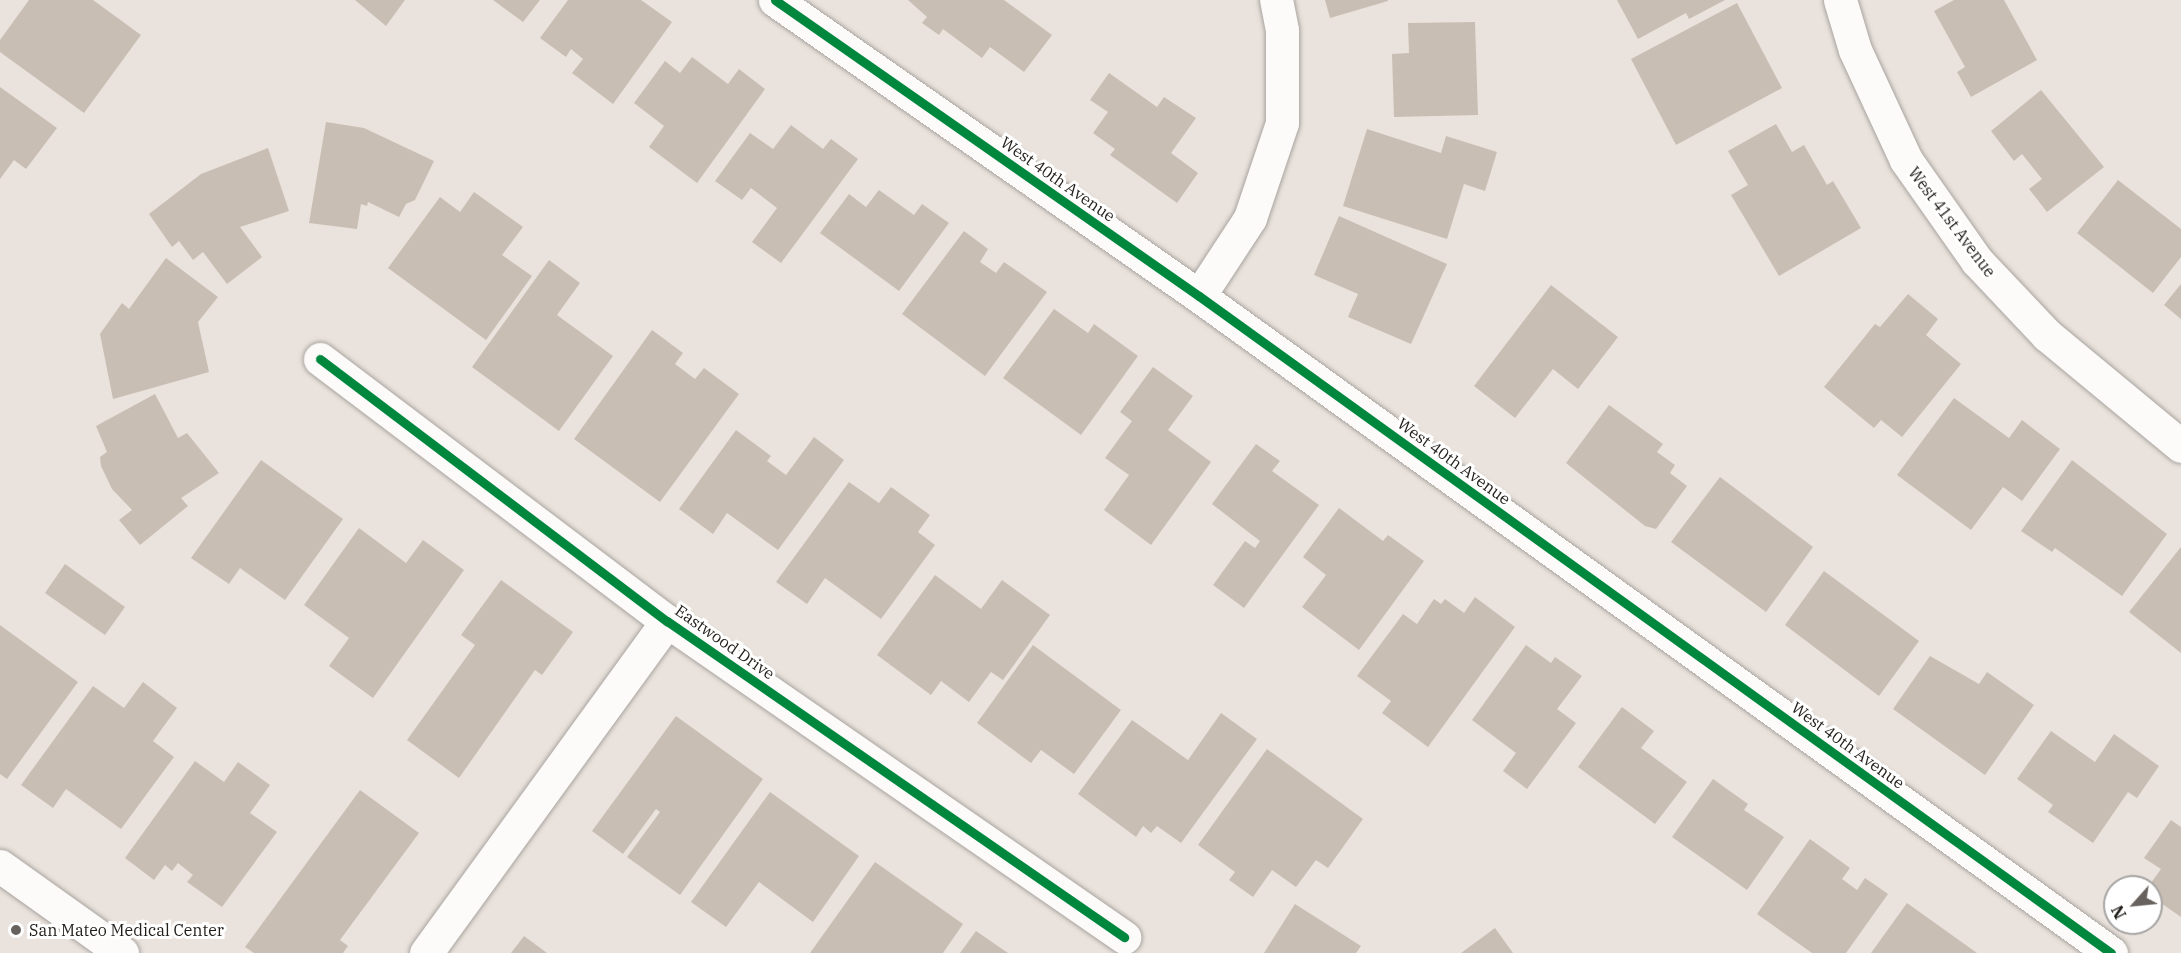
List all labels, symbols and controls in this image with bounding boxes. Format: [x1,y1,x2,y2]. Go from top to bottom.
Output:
street label: West 40th Avenue [997,132,1119,226]
street label: West 41st Avenue [1904,163,2000,281]
street label: West 40th Avenue [1394,414,1514,508]
street label: Eastwood Drive [672,601,778,683]
street label: West 40th Avenue [1788,698,1908,792]
north arrow [2103,875,2163,935]
text: N [2107,902,2131,922]
place label: San Mateo Medical Center [29,920,224,940]
marker: San Mateo Medical Center [7,921,25,939]

